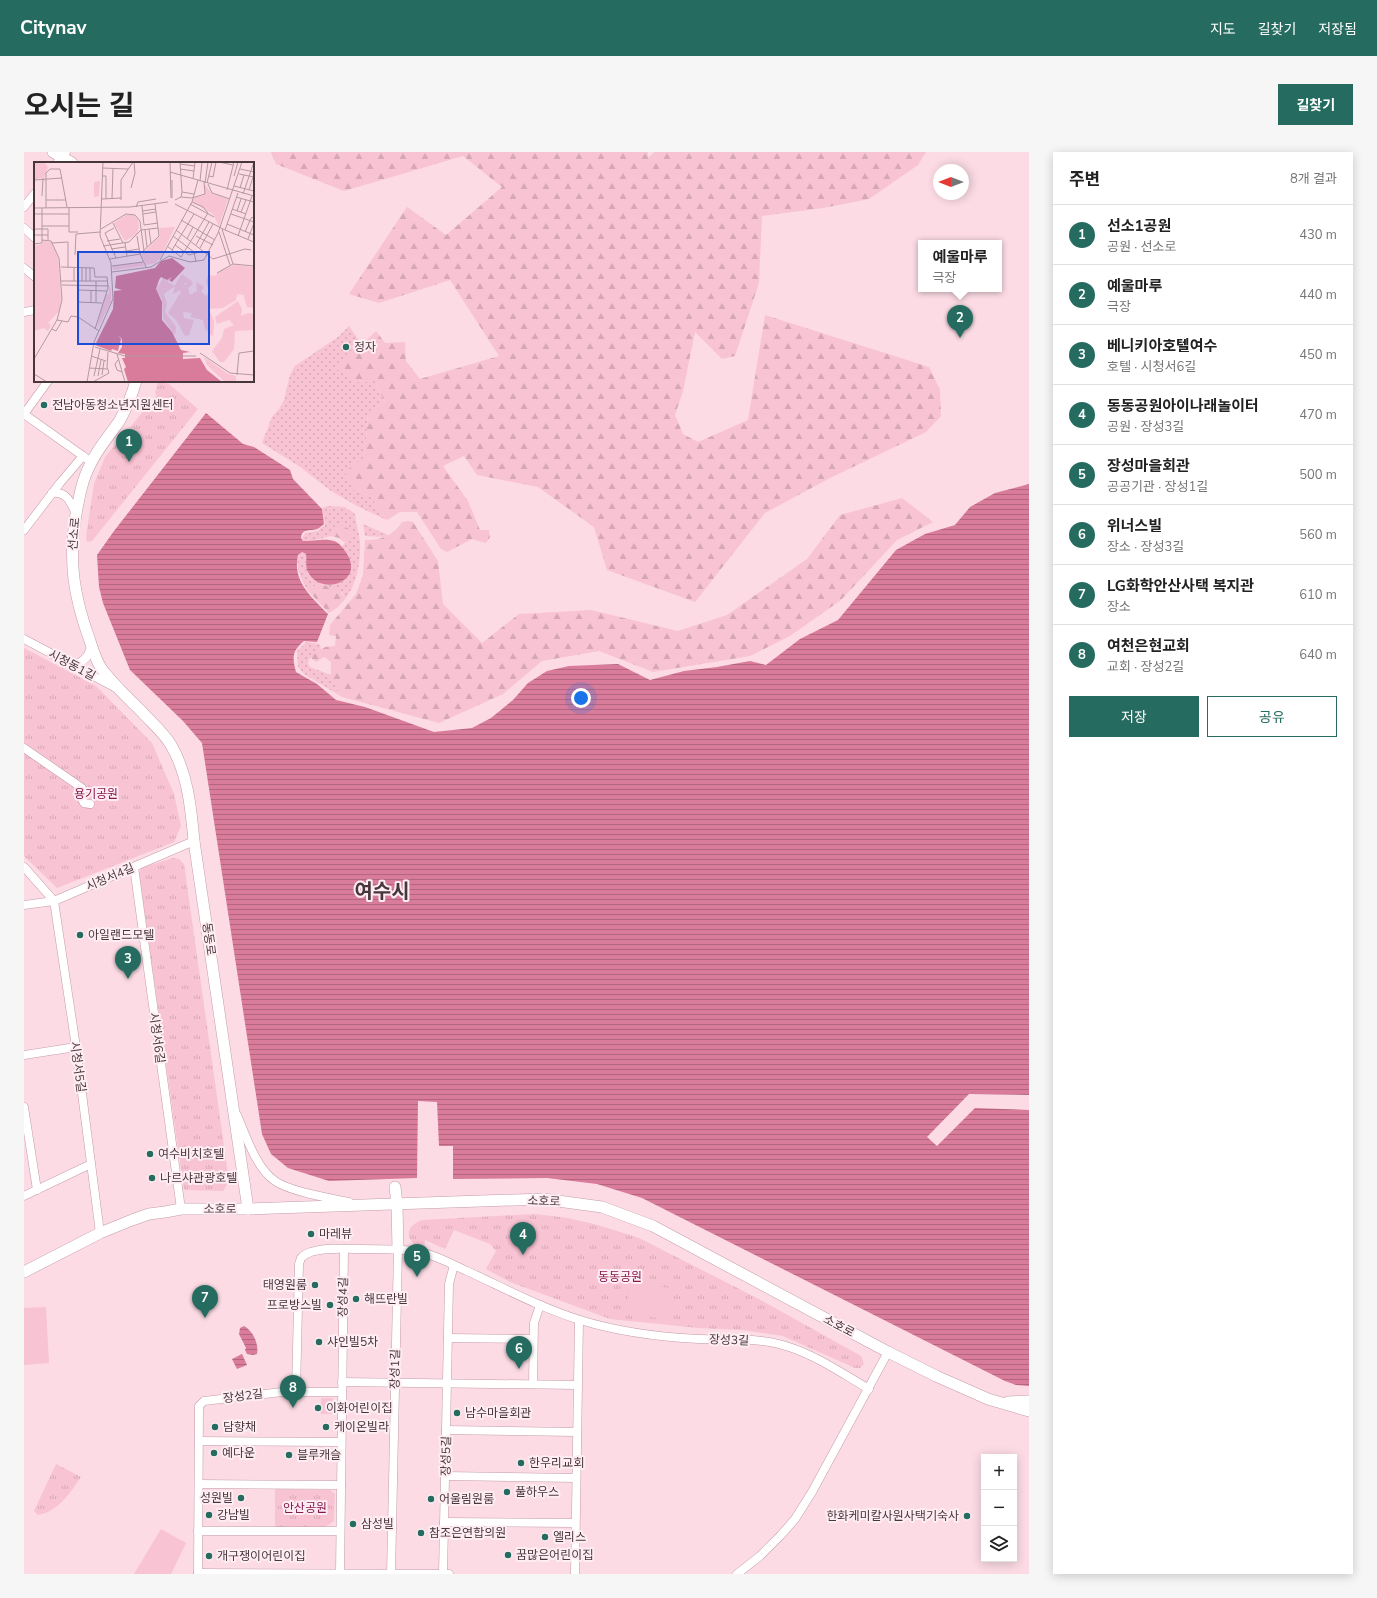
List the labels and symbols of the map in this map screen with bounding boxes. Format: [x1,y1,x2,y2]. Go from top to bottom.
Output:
inset map [34,162,254,382]
north arrow [933,164,969,200]
pin: 2 [947,305,973,338]
place label: 정자 [354,339,376,355]
marker: 정자 [341,342,351,352]
place label: 전남아동청소년지원센터 [52,397,173,413]
marker: 전남아동청소년지원센터 [39,400,49,410]
pin: 1 [116,429,142,462]
street label: 선소로 [65,517,83,551]
street label: 시청동1길 [46,646,98,684]
your location [571,688,591,708]
park label: 용기공원 [74,786,118,802]
street label: 시청서4길 [83,860,137,894]
district label: 여수시 [354,878,410,905]
street label: 동동로 [199,921,219,957]
place label: 아일랜드모텔 [88,927,154,943]
marker: 아일랜드모텔 [75,930,85,940]
pin: 3 [115,946,141,979]
street label: 시청서6길 [146,1011,168,1065]
street label: 시청서5길 [67,1040,89,1094]
place label: 여수비치호텔 [158,1146,224,1162]
marker: 여수비치호텔 [145,1149,155,1159]
place label: 나르샤관광호텔 [160,1170,237,1186]
marker: 나르샤관광호텔 [147,1173,157,1183]
street label: 소호로 [527,1192,561,1210]
street label: 소호로 [203,1201,237,1217]
pin: 4 [510,1222,536,1255]
place label: 마레뷰 [319,1226,352,1242]
marker: 마레뷰 [306,1229,316,1239]
pin: 5 [404,1244,430,1277]
park label: 동동공원 [598,1269,642,1285]
place label: 태영원룸 [263,1277,307,1293]
street label: 장성4길 [335,1277,351,1317]
marker: 태영원룸 [310,1280,320,1290]
pin: 7 [192,1285,218,1318]
place label: 해뜨란빌 [364,1291,408,1307]
marker: 해뜨란빌 [351,1294,361,1304]
place label: 프로방스빌 [267,1297,322,1313]
marker: 프로방스빌 [325,1300,335,1310]
street label: 소호로 [821,1311,857,1341]
street label: 장성3길 [709,1331,749,1349]
place label: 샤인빌5차 [327,1334,378,1350]
pin: 6 [506,1336,532,1369]
marker: 샤인빌5차 [314,1337,324,1347]
street label: 장성1길 [387,1349,403,1389]
pin: 8 [280,1375,306,1408]
street label: 장성2길 [222,1386,264,1406]
place label: 이화어린이집 [326,1400,392,1416]
marker: 이화어린이집 [313,1403,323,1413]
place label: 남수마을회관 [465,1405,531,1421]
marker: 남수마을회관 [452,1408,462,1418]
place label: 담향채 [223,1419,256,1435]
place label: 케이온빌라 [334,1419,389,1435]
marker: 담향채 [210,1422,220,1432]
marker: 케이온빌라 [321,1422,331,1432]
street label: 장성5길 [438,1436,454,1476]
place label: 예다운 [222,1445,255,1461]
place label: 블루캐슬 [297,1447,341,1463]
marker: 예다운 [209,1448,219,1458]
marker: 블루캐슬 [284,1450,294,1460]
place label: 한우리교회 [529,1455,584,1471]
marker: 한우리교회 [516,1458,526,1468]
place label: 풀하우스 [515,1484,559,1500]
marker: 풀하우스 [502,1487,512,1497]
place label: 성원빌 [200,1490,233,1506]
place label: 어울림원룸 [439,1491,494,1507]
marker: 성원빌 [236,1493,246,1503]
marker: 어울림원룸 [426,1494,436,1504]
park label: 안산공원 [283,1500,327,1516]
place label: 강남빌 [217,1507,250,1523]
place label: 한화케미칼사원사택기숙사 [827,1508,959,1524]
marker: 강남빌 [204,1510,214,1520]
marker: 한화케미칼사원사택기숙사 [962,1511,972,1521]
place label: 삼성빌 [361,1516,394,1532]
marker: 삼성빌 [348,1519,358,1529]
place label: 참조은연합의원 [429,1525,506,1541]
marker: 참조은연합의원 [416,1528,426,1538]
place label: 엘리스 [553,1529,586,1545]
marker: 엘리스 [540,1532,550,1542]
place label: 꿈많은어린이집 [516,1547,593,1563]
place label: 개구쟁이어린이집 [217,1548,305,1564]
marker: 꿈많은어린이집 [503,1550,513,1560]
marker: 개구쟁이어린이집 [204,1551,214,1561]

